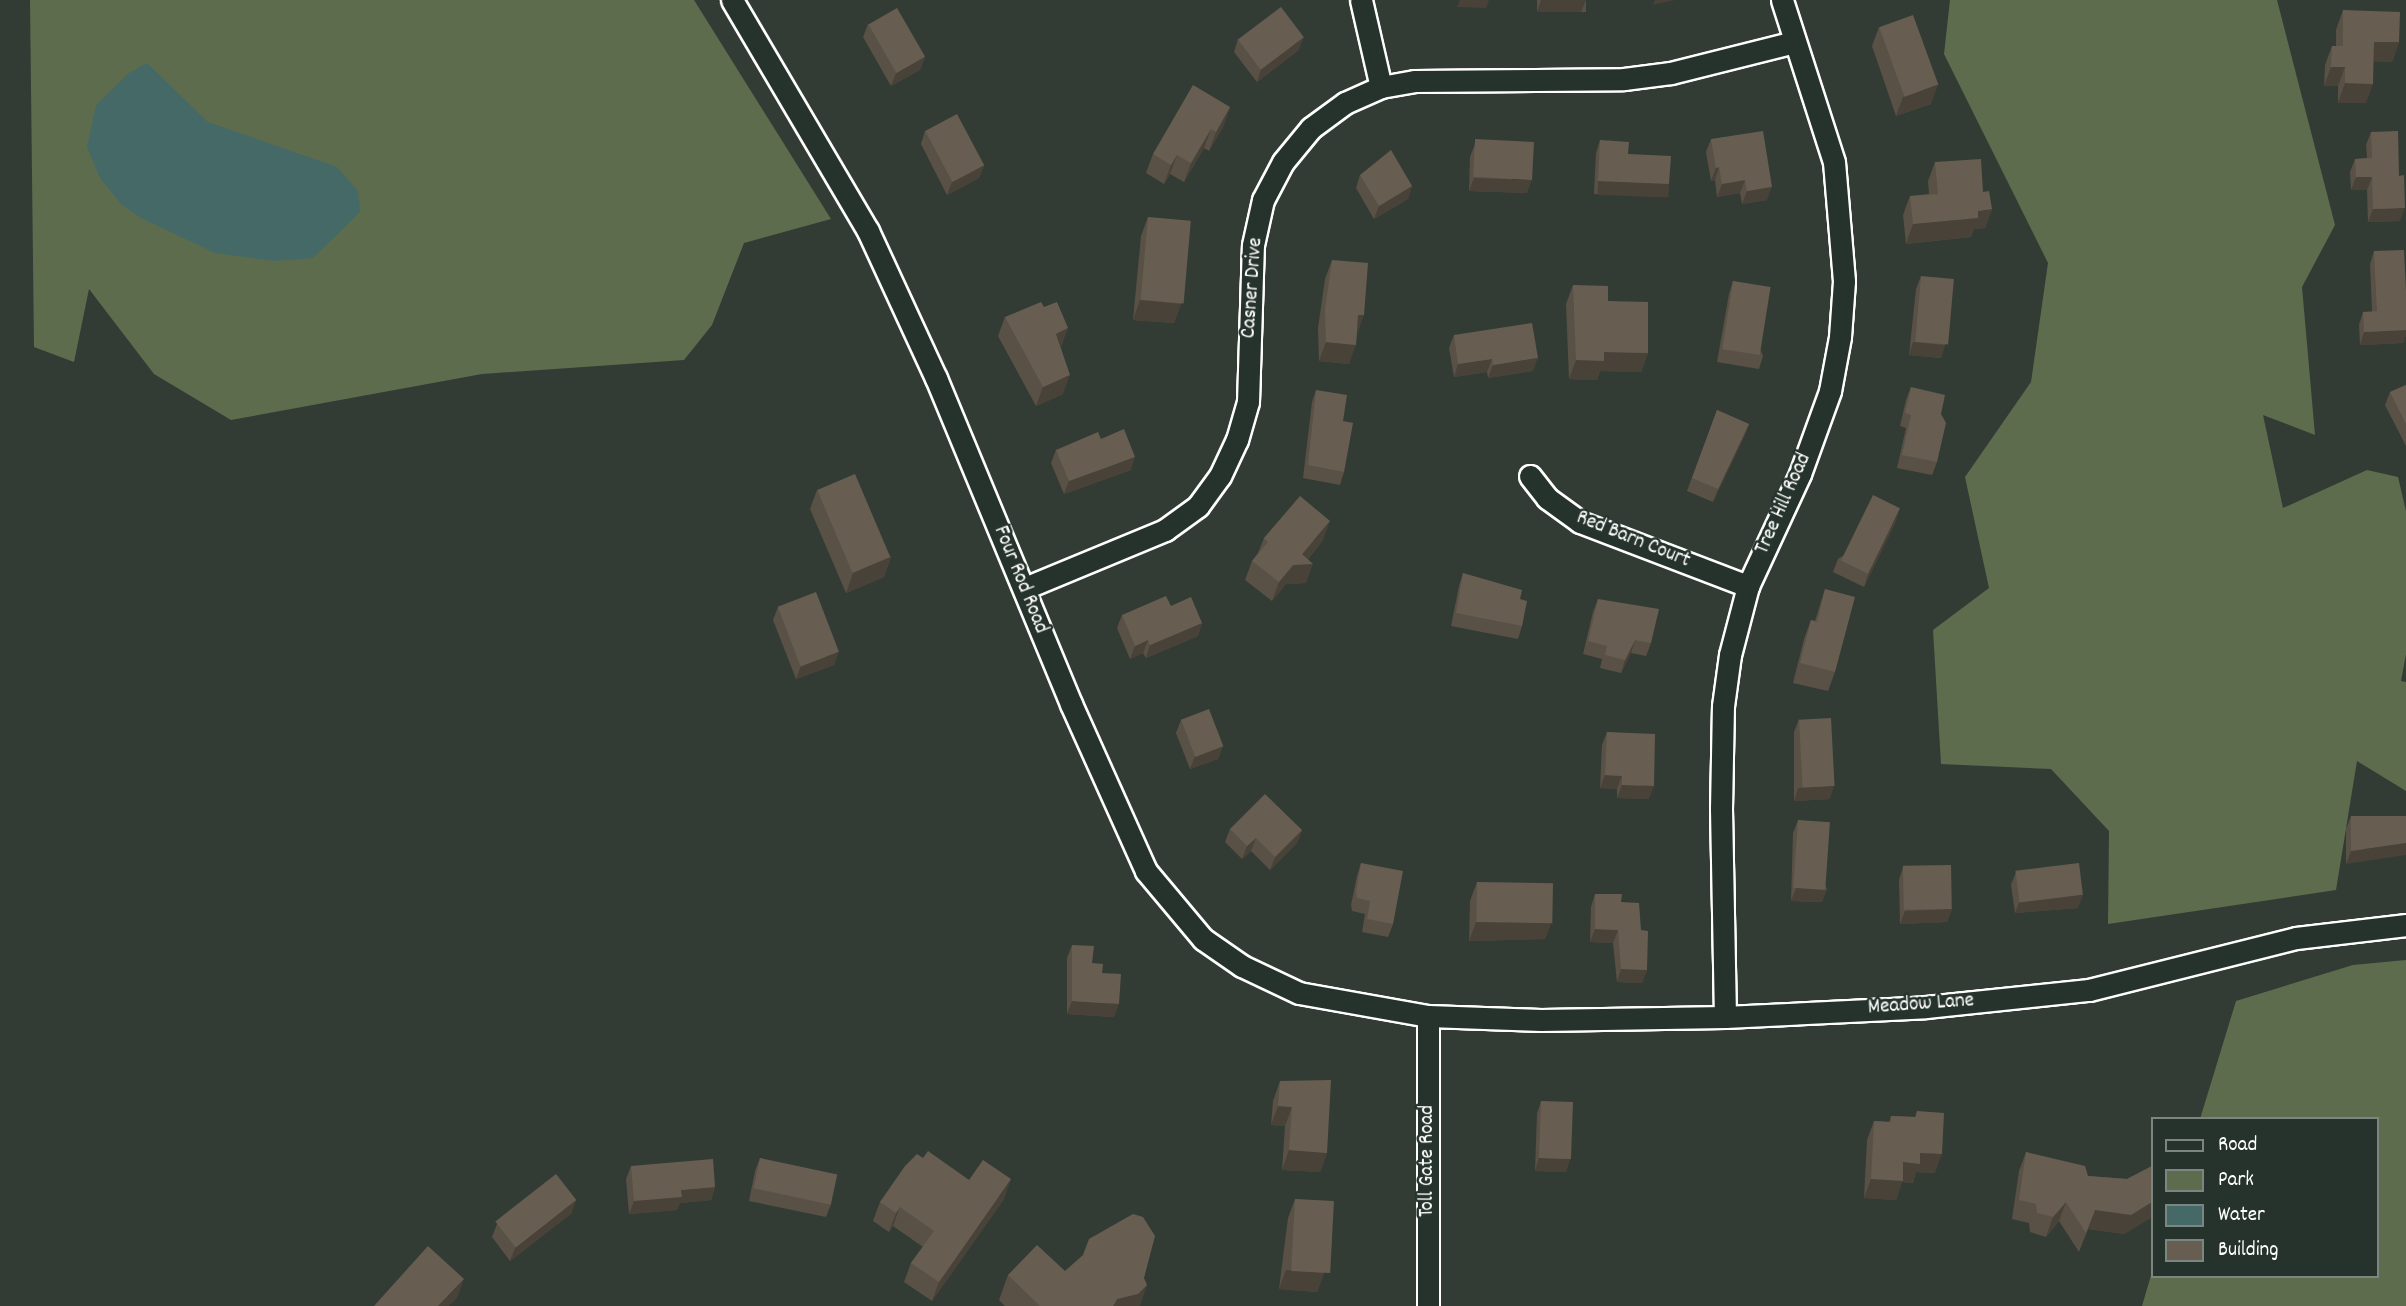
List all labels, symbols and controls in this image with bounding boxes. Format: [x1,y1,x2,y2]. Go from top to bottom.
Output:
street label: Casner Drive [1237,237,1269,339]
street label: Tree Hill Road [1750,449,1818,559]
street label: Red Barn Court [1572,506,1694,574]
street label: Four Rod Road [987,522,1053,638]
street label: Meadow Lane [1867,989,1975,1021]
street label: Toll Gate Road [1415,1105,1441,1217]
legend [2150,1117,2378,1278]
text: Road [2218,1131,2257,1161]
text: Park [2218,1166,2254,1196]
text: Water [2218,1201,2265,1231]
text: Building [2218,1236,2278,1266]

